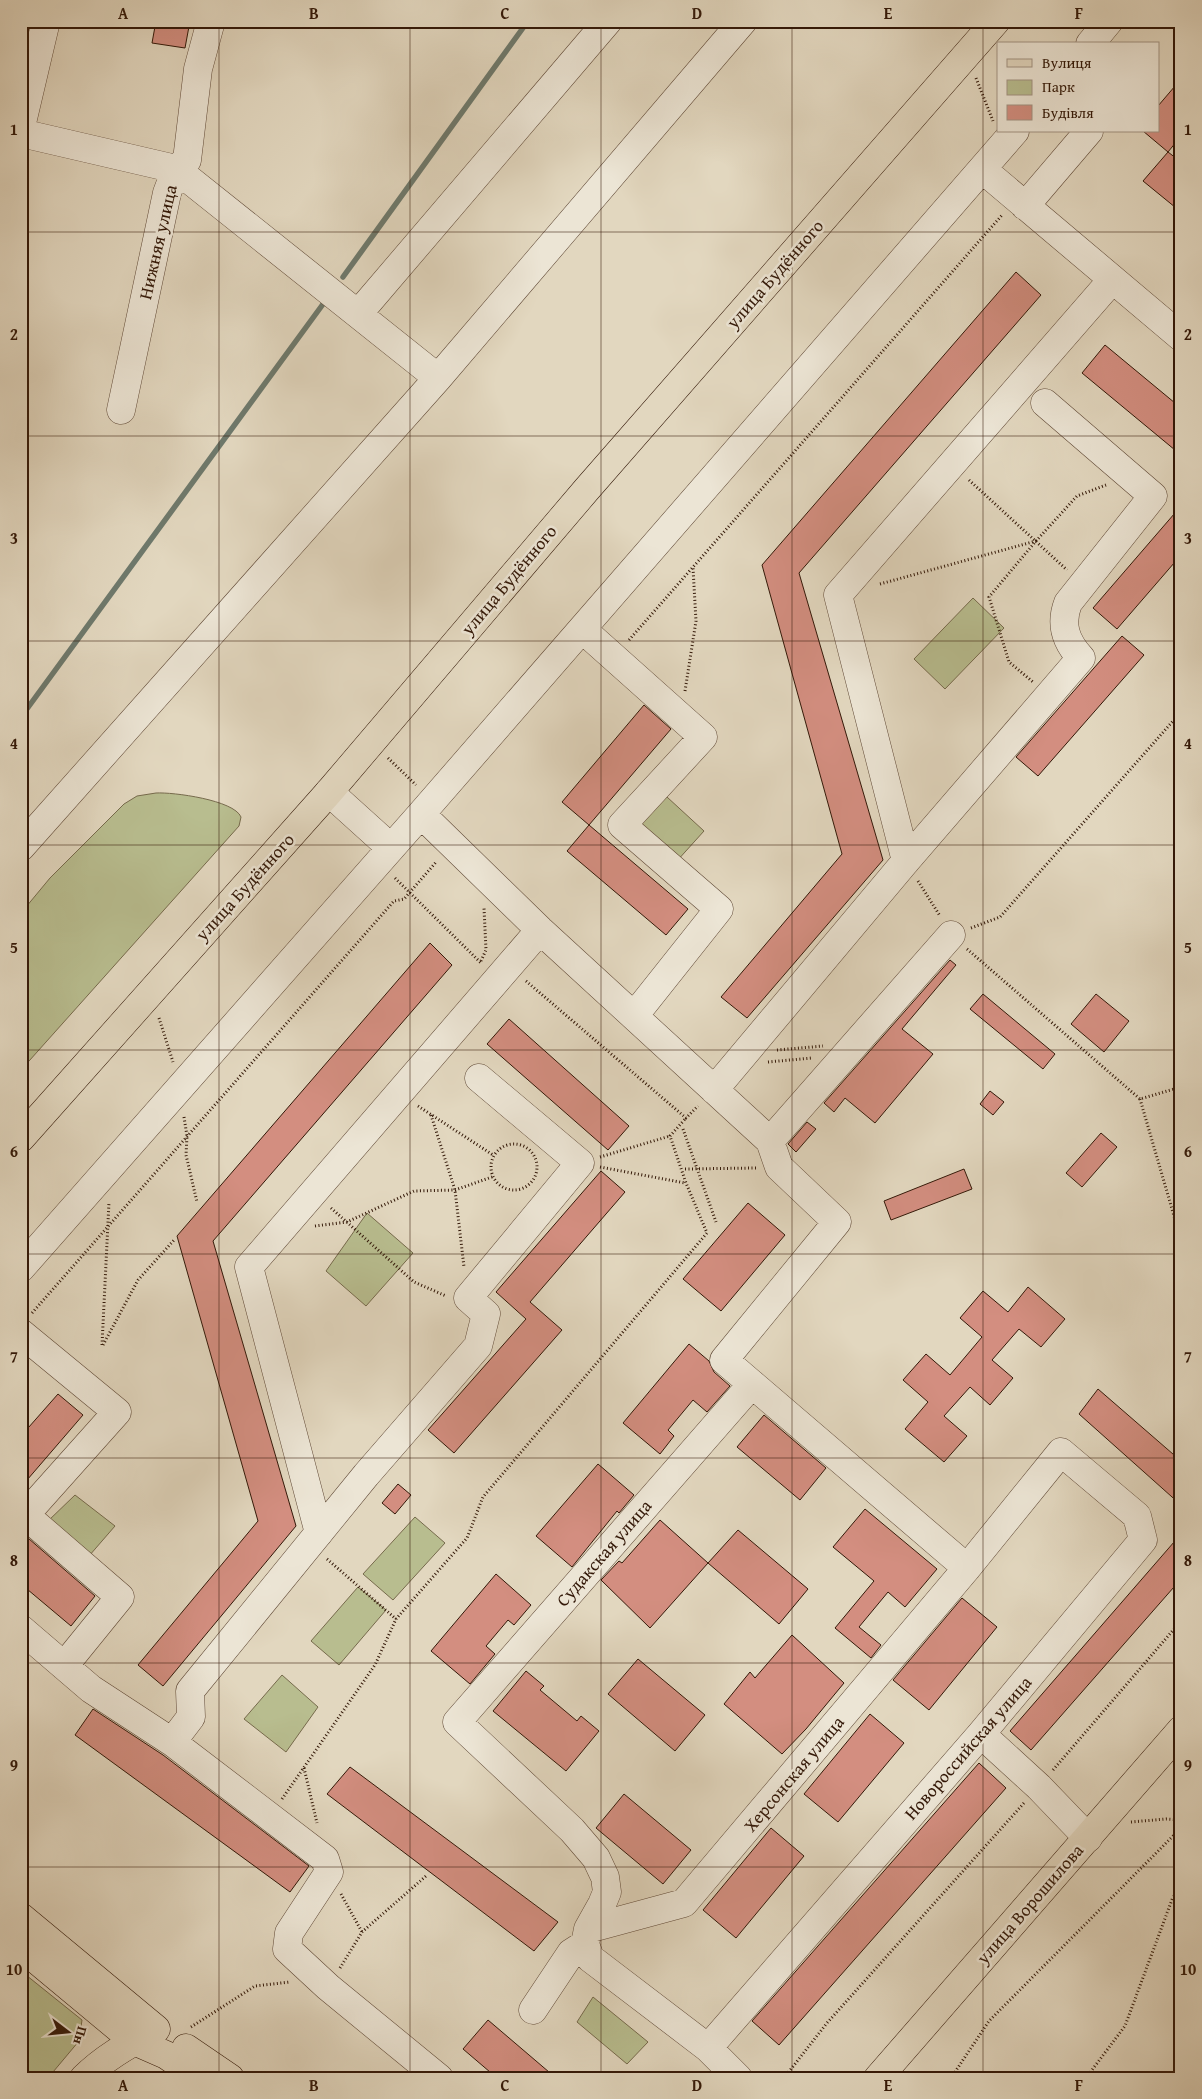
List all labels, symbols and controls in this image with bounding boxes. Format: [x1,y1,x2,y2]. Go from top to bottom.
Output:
text: A [118,1,129,25]
text: B [309,1,319,25]
text: C [500,1,510,25]
text: D [692,1,702,25]
text: E [884,1,893,25]
text: F [1075,1,1083,25]
legend [997,42,1160,132]
text: Вулиця [1042,52,1092,73]
text: Парк [1042,76,1075,97]
text: Будівля [1042,102,1094,123]
text: 1 [10,117,18,141]
text: 1 [1184,117,1192,141]
street label: Нижняя улица [131,181,184,302]
street label: улица Будённого [719,213,830,335]
text: 2 [10,322,18,346]
text: 2 [1184,322,1192,346]
street label: улица Будённого [454,519,563,642]
text: 3 [10,526,18,550]
text: 3 [1184,526,1192,550]
text: 4 [10,731,18,755]
text: 4 [1184,731,1192,755]
street label: улица Будённого [188,827,301,947]
text: 5 [10,935,18,959]
text: 5 [1184,935,1192,959]
text: 6 [10,1139,18,1163]
text: 6 [1184,1139,1192,1163]
text: 7 [10,1344,18,1368]
text: 7 [1184,1344,1192,1368]
street label: Судакская улица [549,1493,658,1612]
text: 8 [10,1548,18,1572]
text: 8 [1184,1548,1192,1572]
street label: Новороссийская улица [897,1669,1038,1826]
street label: Херсонская улица [737,1709,851,1838]
text: 9 [10,1753,18,1777]
text: 9 [1184,1753,1192,1777]
street label: улица Ворошилова [969,1837,1090,1970]
text: 10 [6,1957,22,1981]
text: 10 [1180,1957,1196,1981]
north arrow [42,2006,92,2056]
text: Пн [68,2024,93,2047]
text: A [118,2073,129,2097]
text: B [309,2073,319,2097]
text: C [500,2073,510,2097]
text: D [692,2073,702,2097]
text: E [884,2073,893,2097]
text: F [1075,2073,1083,2097]

